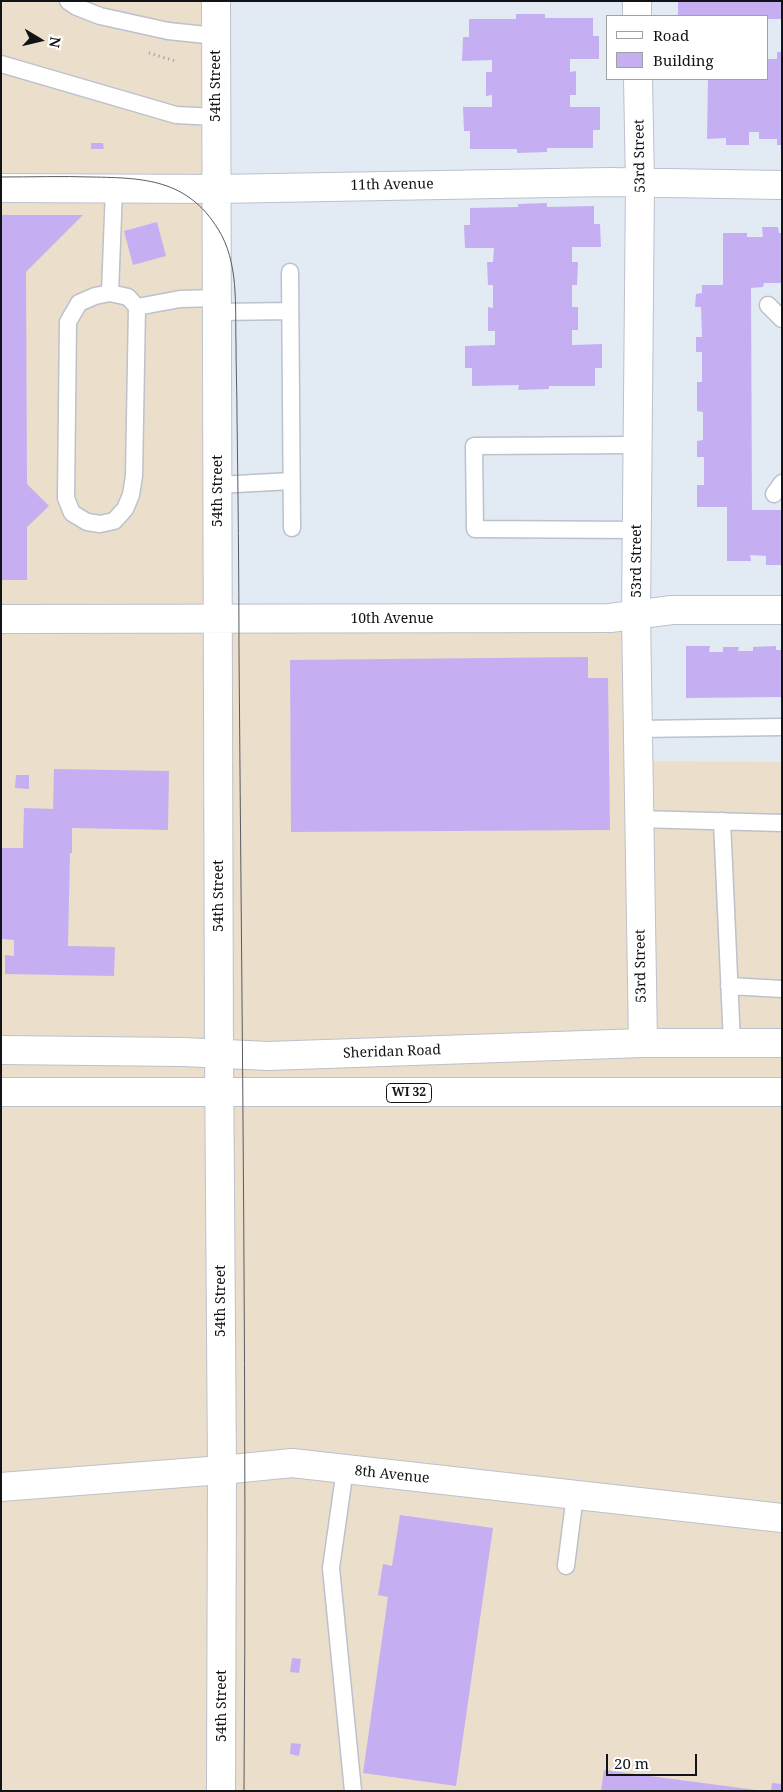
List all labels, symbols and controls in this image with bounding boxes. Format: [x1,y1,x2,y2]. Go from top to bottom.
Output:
north arrow [15,15,65,65]
legend [606,15,768,80]
text: Road [653,25,689,45]
text: N [45,35,66,49]
street label: 54th Street [208,50,224,122]
text: Building [653,50,714,70]
street label: 53rd Street [631,119,649,193]
street label: 11th Avenue [350,176,434,194]
street label: 54th Street [210,455,226,527]
street label: 53rd Street [629,524,645,598]
street label: 10th Avenue [350,611,434,627]
street label: 54th Street [211,860,227,932]
street label: 53rd Street [632,929,650,1003]
street label: Sheridan Road [343,1042,441,1062]
road number: WI 32 [386,1084,432,1102]
street label: 54th Street [213,1265,229,1337]
street label: 8th Avenue [354,1463,430,1487]
street label: 54th Street [214,1670,230,1742]
scale bar [608,1744,699,1776]
text: 20 m [614,1753,649,1773]

